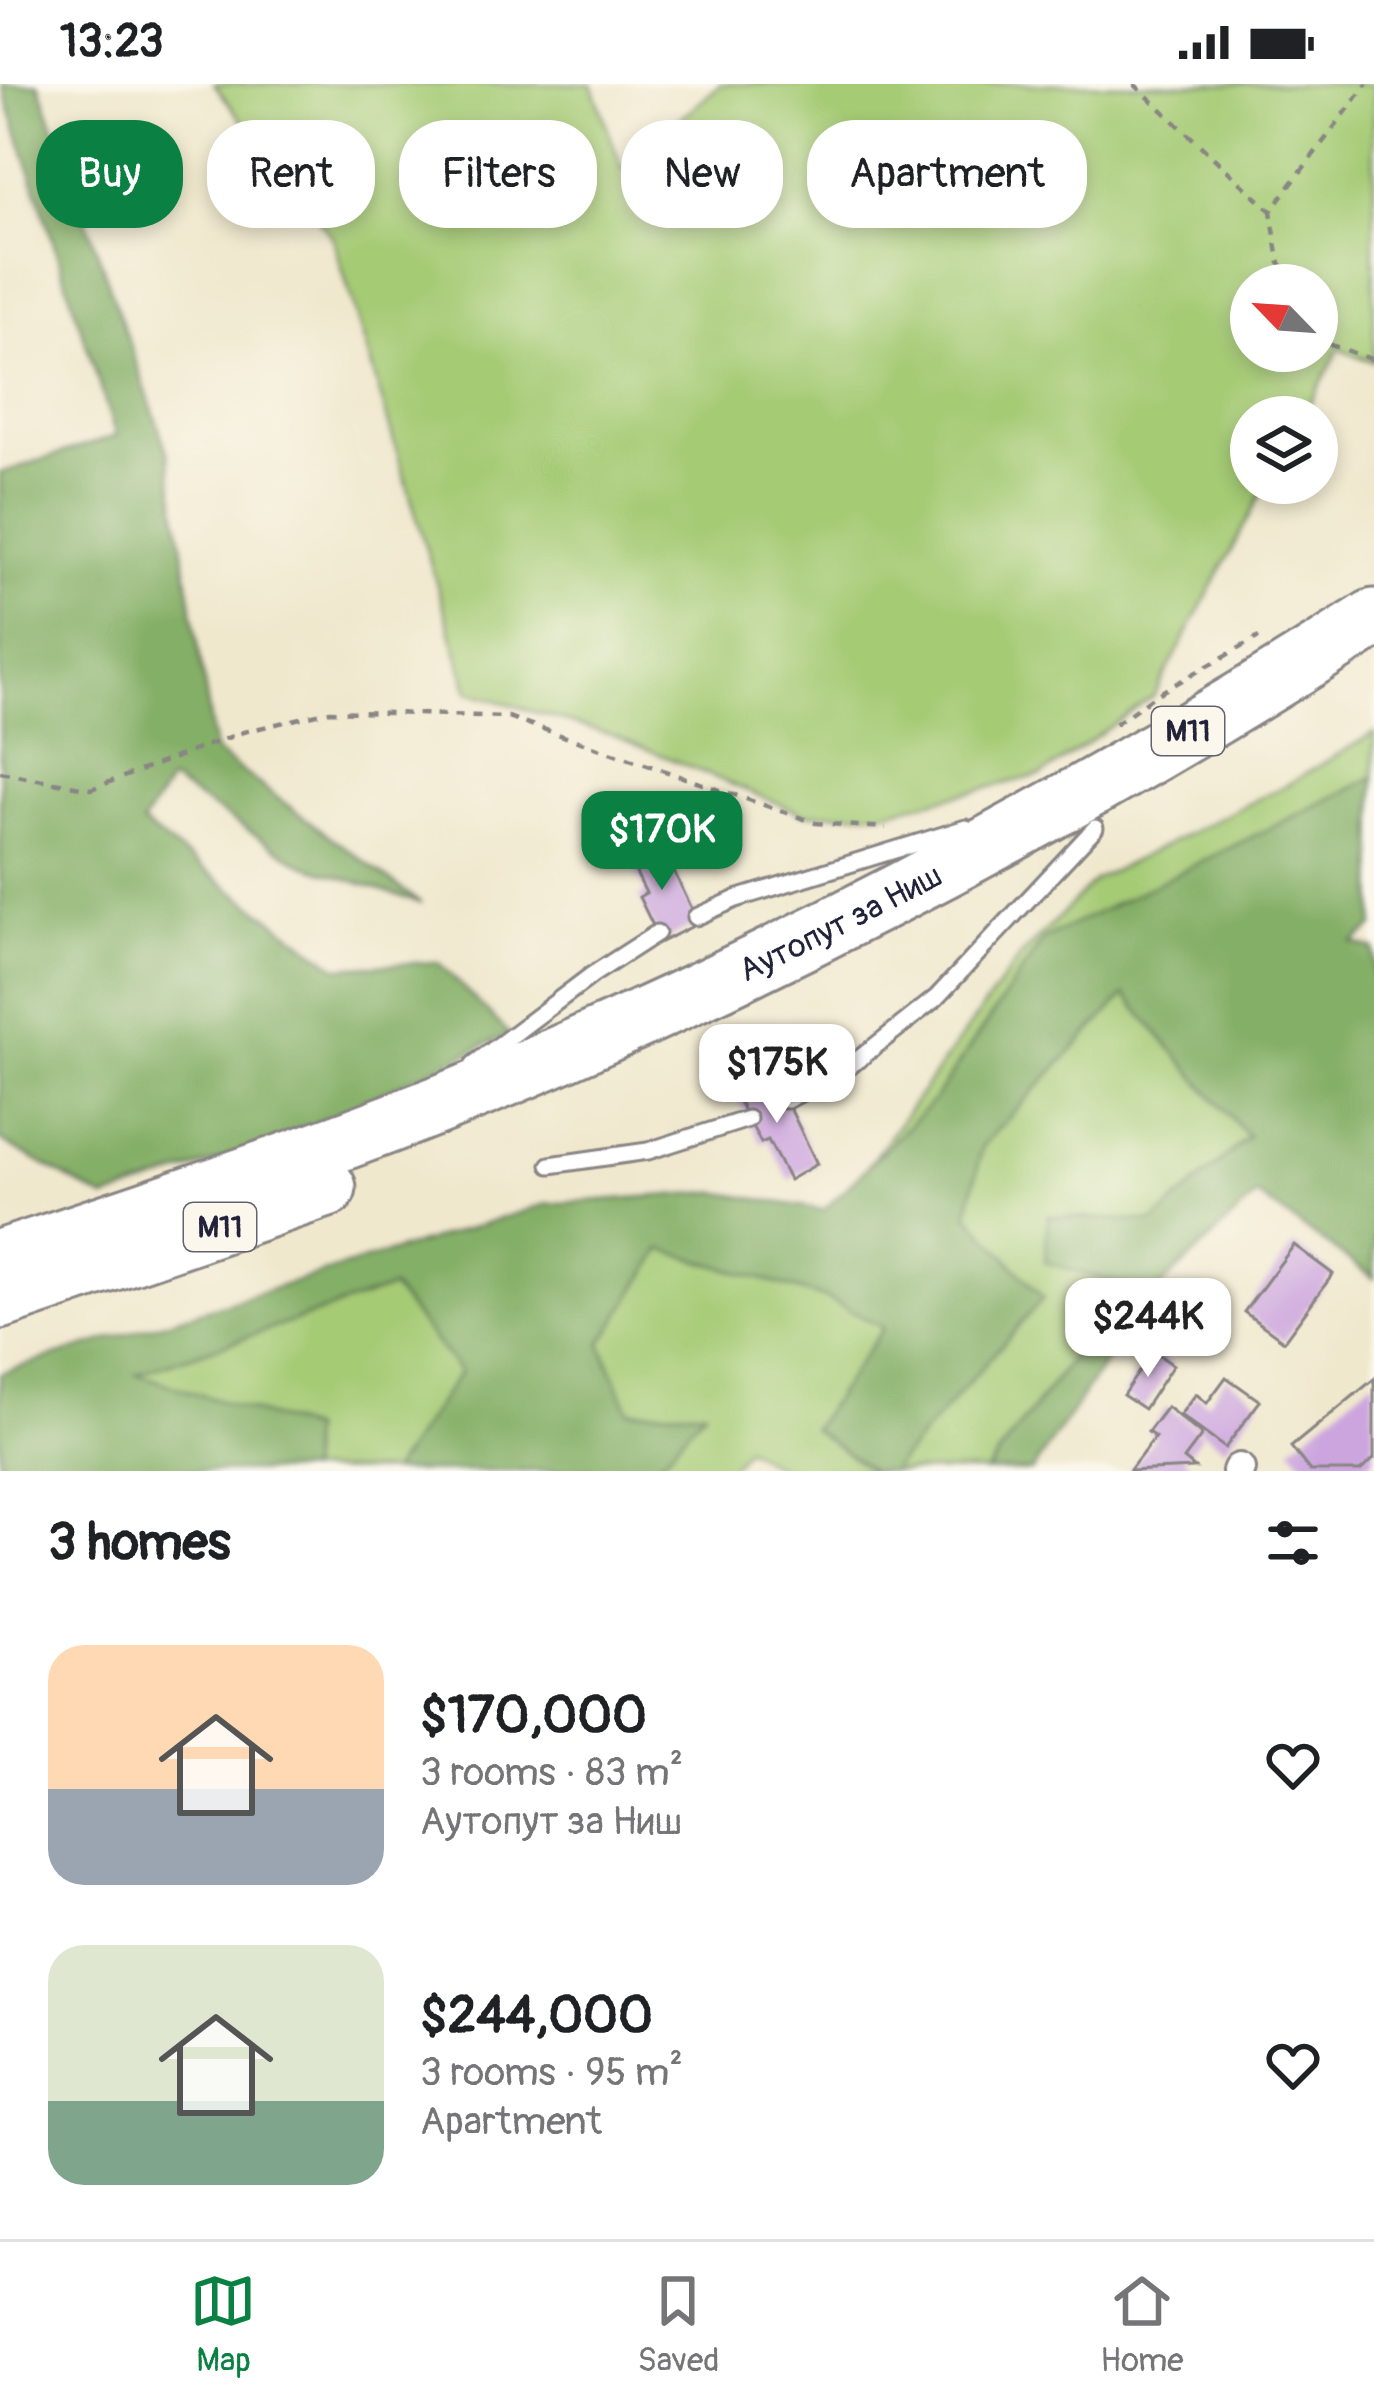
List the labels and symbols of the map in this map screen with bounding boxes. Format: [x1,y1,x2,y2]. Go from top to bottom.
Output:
north arrow [1230,264,1338,372]
road number: M11 [1152,707,1224,755]
pin: $170K [578,791,746,893]
street label: Аутопут за Ниш [732,855,949,991]
pin: $175K [693,1024,861,1126]
road number: M11 [184,1203,256,1251]
pin: $244K [1064,1278,1232,1380]

